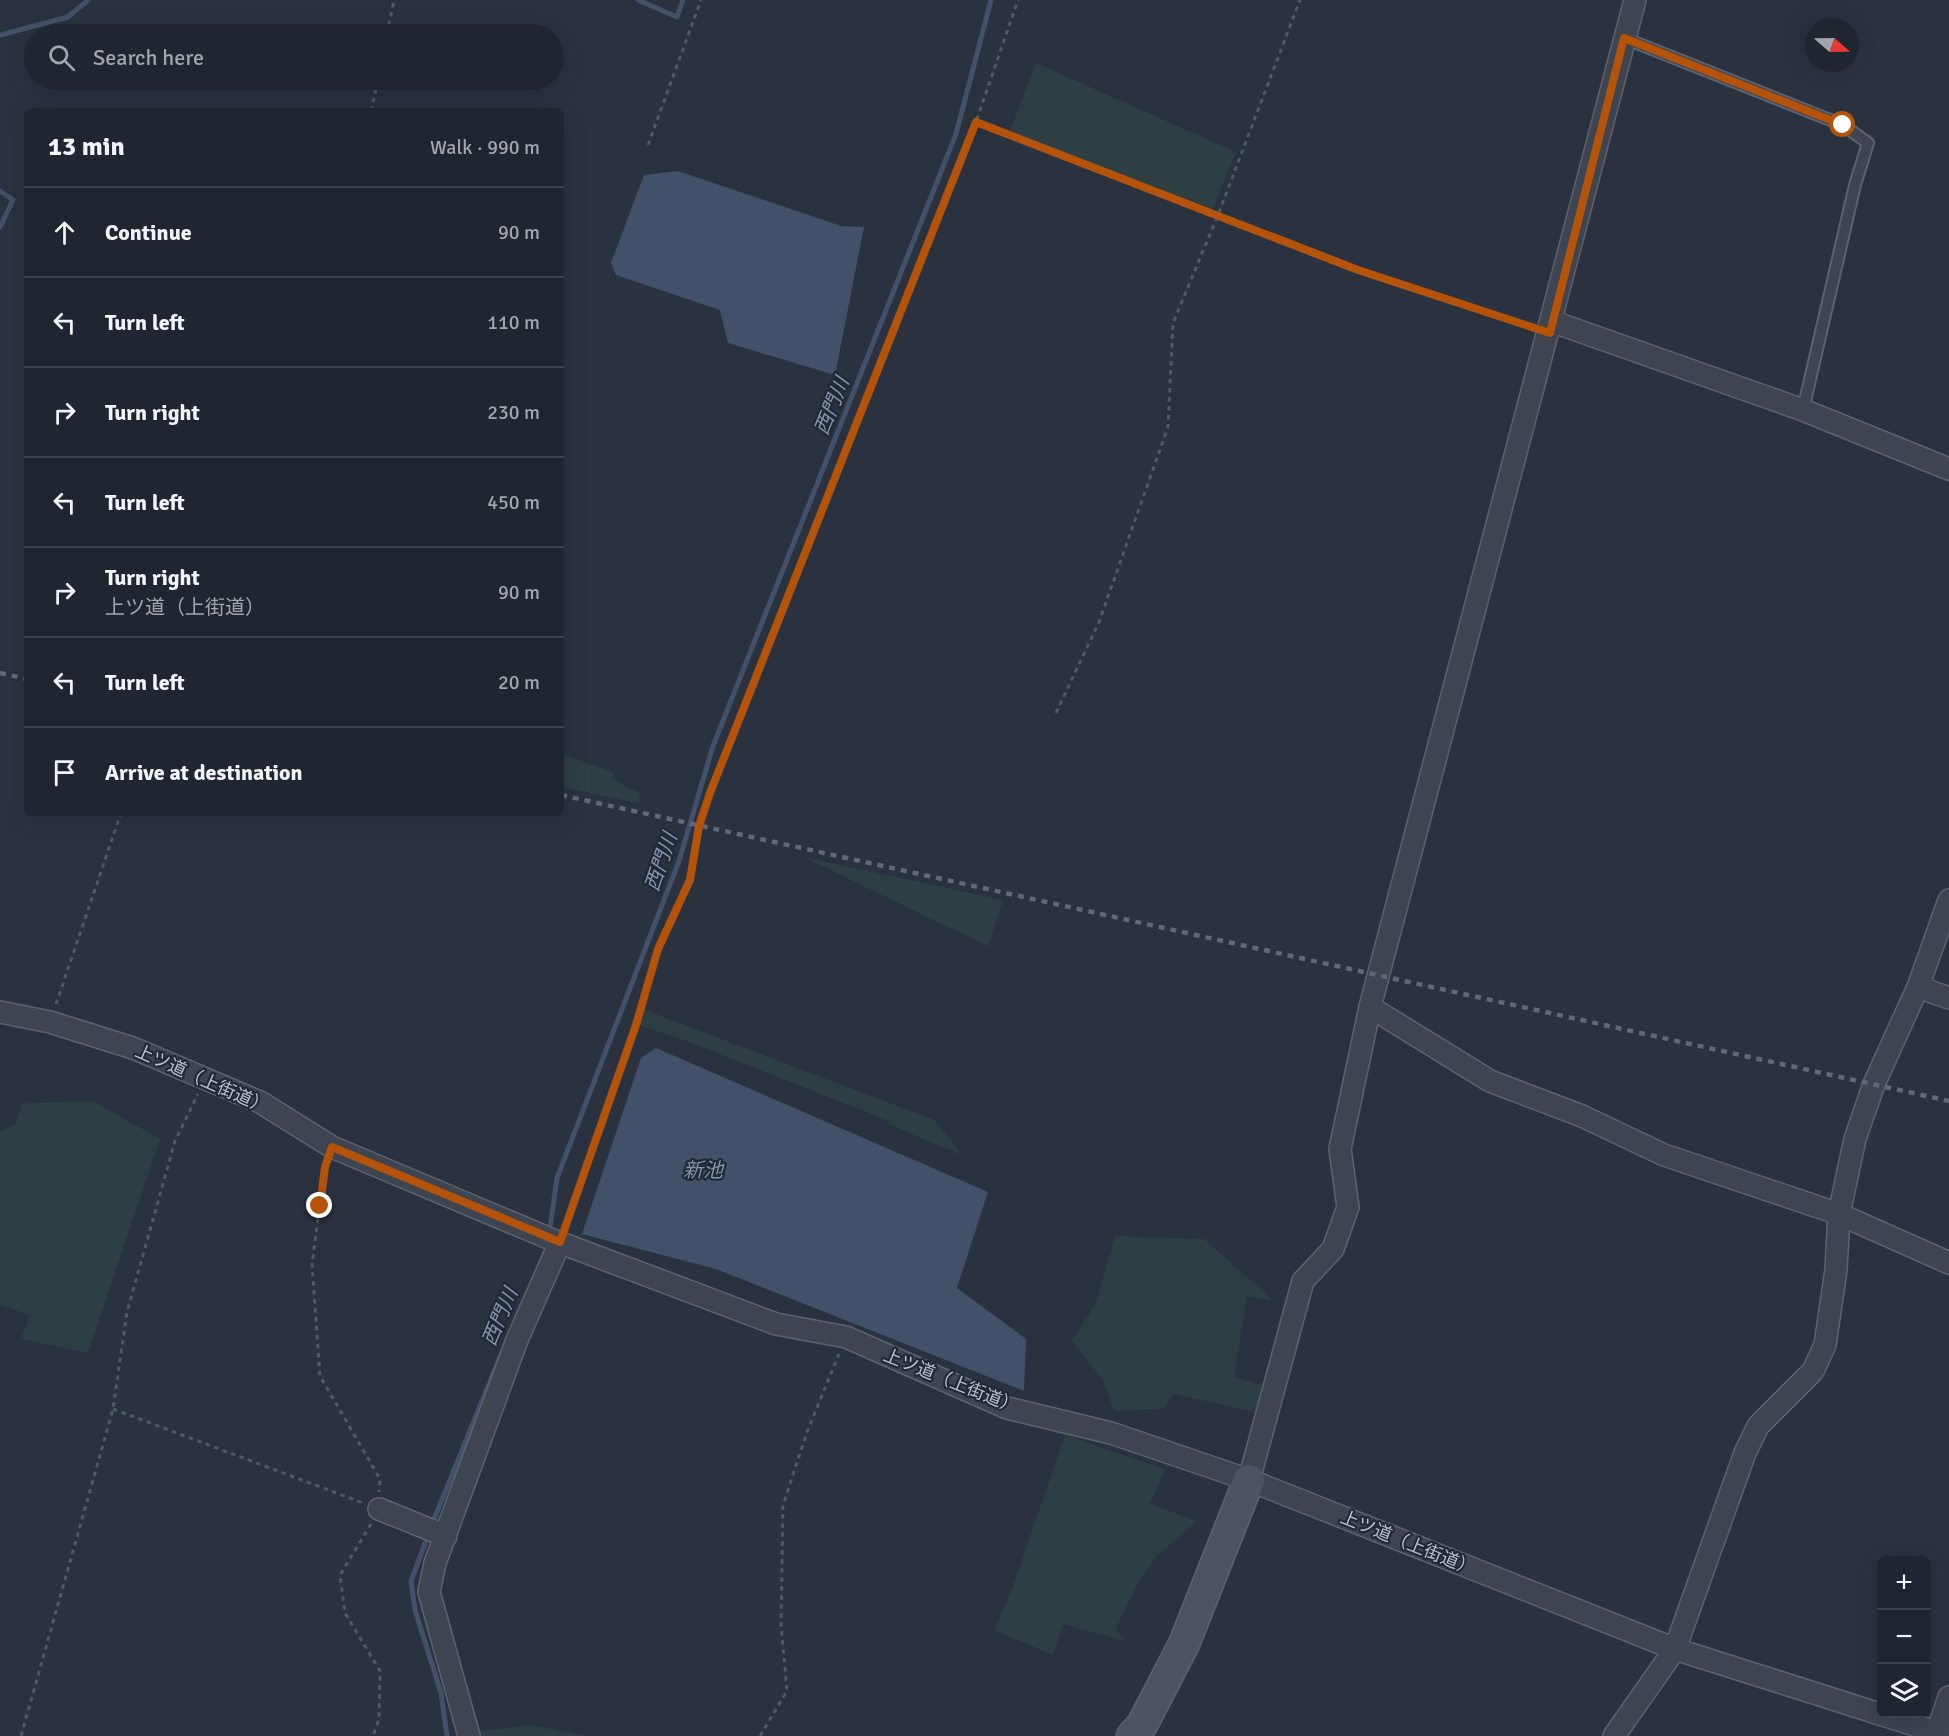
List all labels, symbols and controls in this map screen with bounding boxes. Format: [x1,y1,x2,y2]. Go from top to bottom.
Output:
north arrow [1805,18,1859,72]
search box [24,24,564,90]
icon: search [45,41,78,74]
text: Search here [93,44,204,71]
route start [1829,111,1855,137]
text: 13 min [48,131,125,163]
text: Walk · 990 m [430,135,540,160]
icon: ahead [48,216,81,249]
text: Continue [105,219,192,246]
text: 90 m [498,220,540,245]
icon: left [48,306,81,339]
text: Turn left [105,309,185,336]
text: 110 m [487,310,540,335]
water label: 西門川 [809,372,856,438]
icon: right [48,396,81,429]
text: Turn right [105,399,200,426]
text: 230 m [487,400,540,425]
icon: left [48,486,81,519]
text: Turn left [105,489,185,516]
text: 450 m [487,490,540,515]
text: Turn right [105,564,200,591]
icon: right [48,576,81,609]
text: 90 m [498,580,540,605]
text: 上ツ道（上街道） [105,595,265,620]
icon: left [48,666,81,699]
text: Turn left [105,669,185,696]
text: 20 m [498,670,540,695]
icon: arrive [48,756,81,789]
text: Arrive at destination [105,759,302,786]
water label: 西門川 [639,828,683,894]
street label: 上ツ道（上街道） [132,1040,272,1118]
water label: 新池 [683,1158,725,1183]
route end [306,1192,332,1218]
water label: 西門川 [477,1283,524,1349]
street label: 上ツ道（上街道） [880,1344,1022,1418]
street label: 上ツ道（上街道） [1337,1506,1479,1580]
map controls [1877,1556,1931,1718]
button: + [1877,1556,1931,1610]
button: − [1877,1610,1931,1664]
button: layers [1877,1664,1931,1718]

